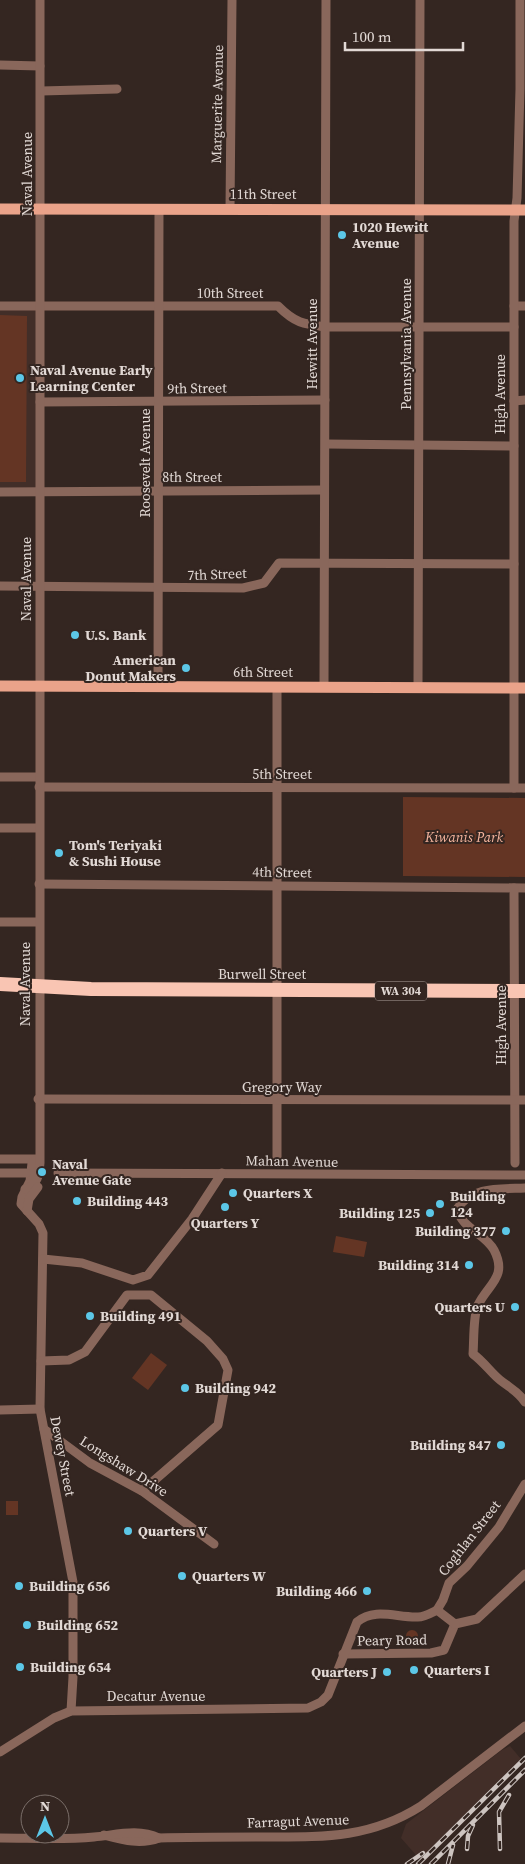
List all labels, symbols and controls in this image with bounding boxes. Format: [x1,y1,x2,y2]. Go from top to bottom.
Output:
scale bar [345,20,462,52]
text: 100 m [352,26,392,47]
street label: Marguerite Avenue [206,45,228,163]
street label: Naval Avenue [17,132,37,216]
street label: 11th Street [230,184,297,204]
place label: 1020 Hewitt Avenue [352,217,429,253]
marker: 1020 Hewitt Avenue [336,229,348,241]
street label: Pennsylvania Avenue [396,278,416,410]
street label: 10th Street [197,283,264,303]
street label: Hewitt Avenue [302,298,322,390]
street label: High Avenue [490,354,510,434]
place label: Naval Avenue Early Learning Center [30,360,153,396]
marker: Naval Avenue Early Learning Center [14,372,26,384]
street label: 9th Street [167,377,227,399]
street label: Roosevelt Avenue [135,408,155,518]
street label: 8th Street [162,467,222,487]
street label: Naval Avenue [16,537,36,621]
street label: 7th Street [187,563,247,585]
place label: U.S. Bank [85,625,147,645]
marker: U.S. Bank [69,629,81,641]
place label: American Donut Makers [85,650,177,686]
marker: American Donut Makers [180,662,192,674]
street label: 6th Street [233,662,293,682]
street label: 5th Street [252,764,312,784]
park label: Kiwanis Park [424,827,503,847]
place label: Tom's Teriyaki & Sushi House [69,835,162,871]
marker: Tom's Teriyaki & Sushi House [53,847,65,859]
street label: 4th Street [252,861,312,883]
street label: Naval Avenue [15,942,35,1026]
street label: Burwell Street [218,964,306,984]
road number: WA 304 [375,981,427,1000]
street label: High Avenue [491,985,511,1065]
street label: Gregory Way [242,1077,323,1097]
street label: Mahan Avenue [246,1150,338,1172]
place label: Naval Avenue Gate [52,1154,131,1190]
marker: Naval Avenue Gate [36,1166,48,1178]
place label: Quarters X [243,1183,313,1203]
place label: Building 124 [450,1186,506,1222]
marker: Quarters X [227,1187,239,1199]
place label: Building 443 [87,1191,169,1211]
marker: Building 443 [71,1195,83,1207]
marker: Building 124 [434,1198,446,1210]
marker: Quarters Y [219,1201,231,1213]
place label: Building 125 [339,1203,420,1223]
marker: Building 125 [424,1207,436,1219]
place label: Quarters Y [191,1213,260,1233]
place label: Building 377 [415,1221,496,1241]
marker: Building 377 [500,1225,512,1237]
place label: Building 314 [378,1255,459,1275]
marker: Building 314 [463,1259,475,1271]
place label: Quarters U [434,1297,505,1317]
marker: Quarters U [509,1301,521,1313]
place label: Building 491 [100,1306,181,1326]
marker: Building 491 [84,1310,96,1322]
place label: Building 942 [195,1378,277,1398]
marker: Building 942 [179,1382,191,1394]
street label: Dewey Street [45,1414,81,1498]
street label: Longshaw Drive [76,1431,172,1501]
place label: Building 847 [410,1435,491,1455]
marker: Building 847 [495,1439,507,1451]
street label: Coghlan Street [433,1496,505,1580]
place label: Quarters V [138,1521,208,1541]
marker: Quarters V [122,1525,134,1537]
place label: Quarters W [192,1566,266,1586]
marker: Quarters W [176,1570,188,1582]
place label: Building 656 [29,1576,111,1596]
marker: Building 656 [13,1580,25,1592]
place label: Building 466 [276,1581,357,1601]
marker: Building 466 [361,1585,373,1597]
place label: Building 652 [37,1615,119,1635]
marker: Building 652 [21,1619,33,1631]
street label: Peary Road [357,1629,427,1651]
place label: Building 654 [30,1657,112,1677]
place label: Quarters I [424,1660,490,1680]
marker: Building 654 [14,1661,26,1673]
place label: Quarters J [311,1662,377,1682]
marker: Quarters I [408,1664,420,1676]
marker: Quarters J [381,1666,393,1678]
street label: Decatur Avenue [107,1686,205,1706]
north arrow [20,1794,70,1844]
text: N [40,1796,50,1816]
street label: Farragut Avenue [246,1809,350,1833]

